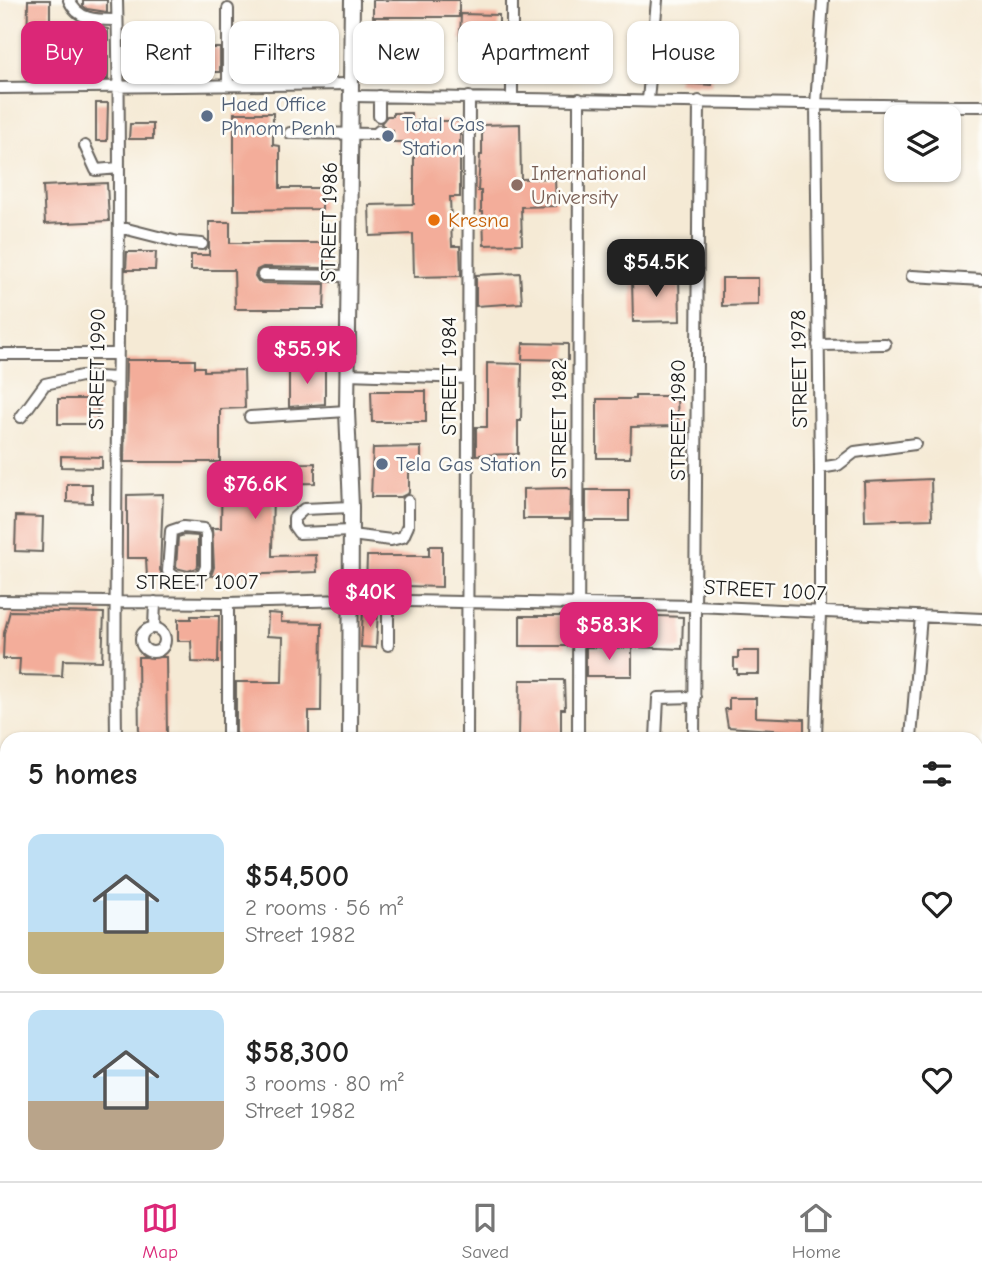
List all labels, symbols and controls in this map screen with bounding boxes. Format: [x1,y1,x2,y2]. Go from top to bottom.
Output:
chip: Buy [21,21,107,84]
chip: Rent [121,21,215,84]
chip: Filters [229,21,339,84]
chip: New [353,21,444,84]
chip: Apartment [458,21,613,84]
chip: House [627,21,739,84]
place label: Haed Office Phnom Penh [221,92,335,140]
map controls [884,105,961,182]
button: layers [884,105,961,182]
marker: Haed Office Phnom Penh [199,108,215,124]
place label: Total Gas Station [402,112,484,160]
marker: Total Gas Station [380,128,396,144]
place label: International University [531,161,646,209]
street label: STREET 1986 [316,162,342,282]
marker: International University [509,177,525,193]
place label: Kresna [448,208,509,232]
marker: Kresna [426,212,442,228]
pin: $54.5K [599,240,713,299]
text: $54.5K [623,248,689,275]
street label: STREET 1990 [84,308,110,430]
street label: STREET 1978 [786,310,812,428]
street label: STREET 1984 [437,317,461,435]
pin: $55.9K [250,326,364,386]
text: $55.9K [273,335,341,362]
street label: STREET 1982 [547,359,571,479]
street label: STREET 1980 [666,359,690,481]
place label: Tela Gas Station [396,452,541,476]
marker: Tela Gas Station [374,456,390,472]
pin: $76.6K [198,462,312,521]
text: $76.6K [223,470,287,497]
street label: STREET 1007 [136,570,258,594]
pin: $40K [329,570,411,629]
street label: STREET 1007 [703,575,827,605]
text: $40K [345,578,395,605]
pin: $58.3K [552,602,666,662]
text: $58.3K [576,611,642,638]
icon: filters [918,755,956,793]
text: 5 homes [28,757,137,792]
text: $54,500 [245,859,349,894]
icon: home [84,862,168,946]
icon: heart [918,885,956,923]
text: 2 rooms · 56 m² [245,894,403,921]
text: Street 1982 [245,921,355,948]
text: $58,300 [245,1035,349,1070]
icon: home [84,1038,168,1122]
icon: heart [918,1061,956,1099]
text: 3 rooms · 80 m² [245,1070,404,1097]
text: Street 1982 [245,1097,355,1124]
tab: Map [141,1199,179,1263]
tab: Saved [462,1199,509,1263]
tab: Home [792,1199,841,1263]

